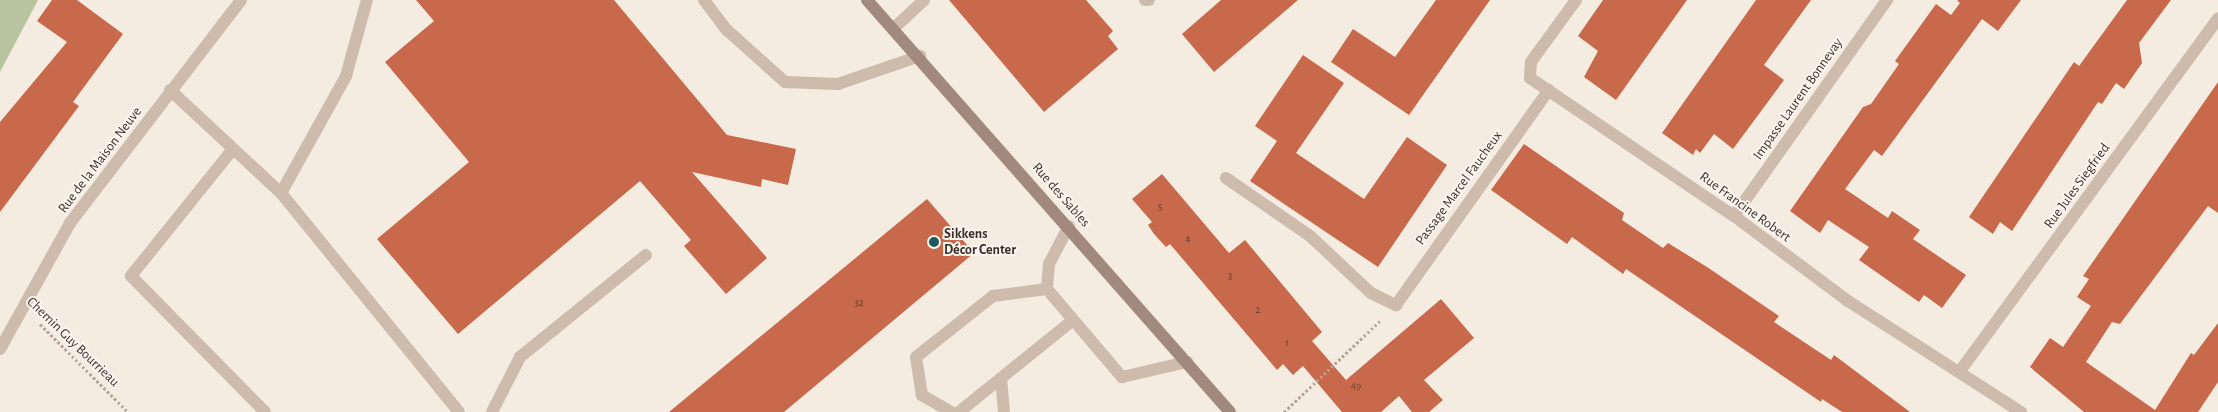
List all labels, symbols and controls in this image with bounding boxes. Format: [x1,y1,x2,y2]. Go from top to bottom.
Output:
street label: Impasse Laurent Bonnevay [1750,35,1846,163]
street label: Rue de la Maison Neuve [55,104,145,216]
street label: Passage Marcel Faucheux [1412,128,1506,248]
street label: Rue Jules Siegfried [2040,140,2114,232]
street label: Rue des Sables [1029,159,1093,231]
street label: Rue Francine Robert [1696,168,1794,246]
house number: 5 [1158,200,1162,214]
place label: Sikkens Décor Center [944,226,1016,258]
house number: 4 [1185,232,1191,246]
marker: Sikkens Décor Center [928,236,940,248]
house number: 3 [1228,269,1232,283]
street label: Chemin Guy Bourrieau [23,293,123,391]
house number: 32 [854,296,864,310]
house number: 2 [1255,303,1261,317]
house number: 1 [1285,336,1289,350]
house number: 49 [1351,379,1361,393]

